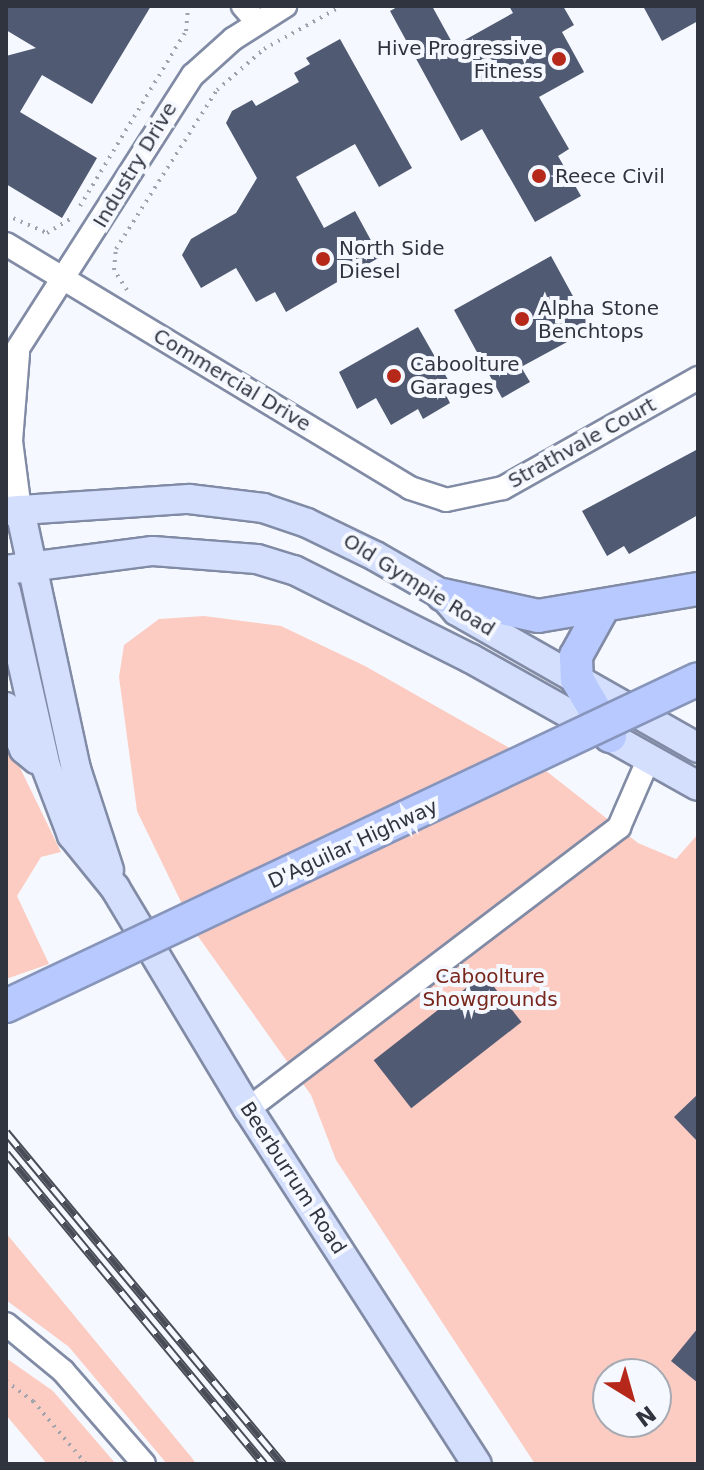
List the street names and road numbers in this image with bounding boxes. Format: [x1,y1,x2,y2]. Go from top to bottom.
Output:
street label: Industry Drive [88,98,182,232]
street label: Commercial Drive [149,324,315,436]
street label: Strathvale Court [504,393,660,493]
street label: Old Gympie Road [339,529,499,641]
street label: D'Aguilar Highway [264,794,442,894]
street label: Beerburrum Road [235,1097,351,1259]

